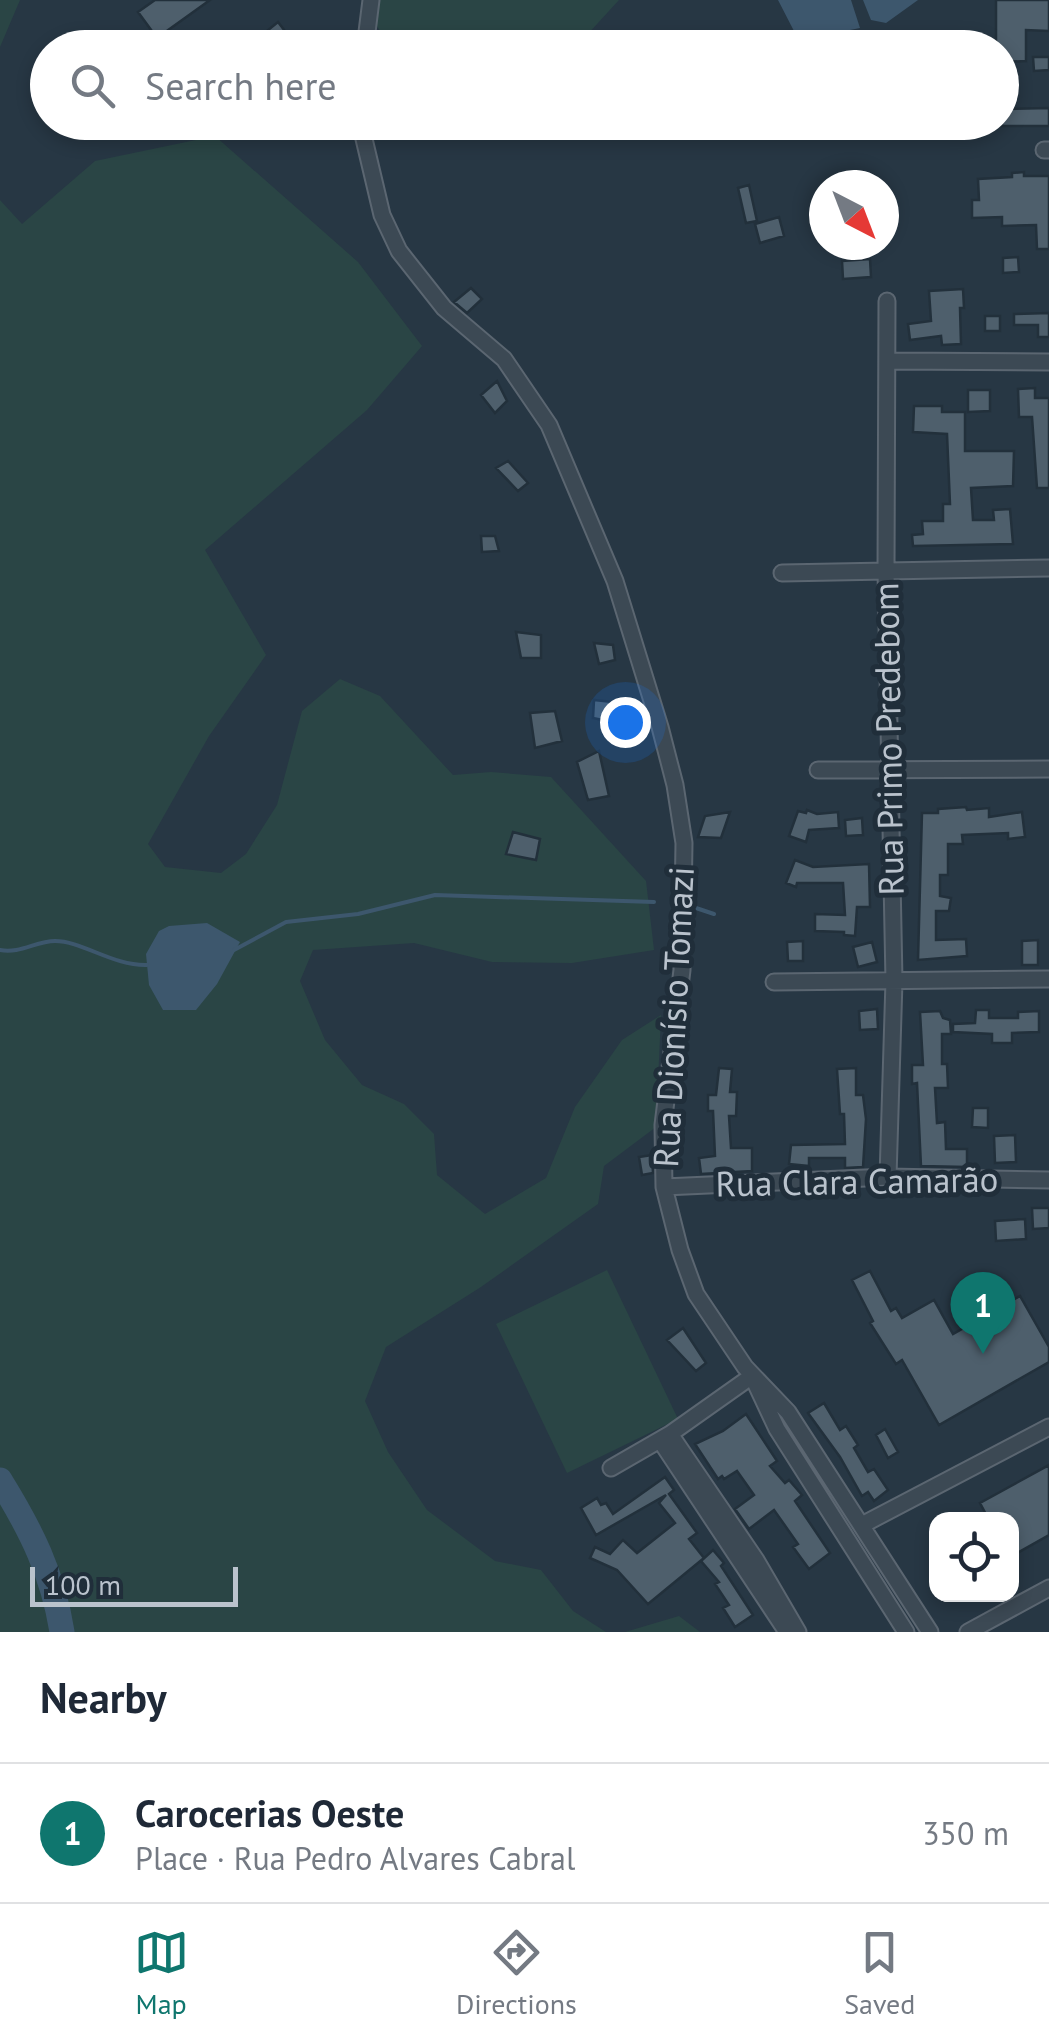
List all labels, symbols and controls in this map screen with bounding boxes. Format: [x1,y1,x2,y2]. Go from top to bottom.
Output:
search box [30,30,1019,140]
icon: search [65,58,120,113]
text: Search here [145,61,337,110]
north arrow [809,170,899,260]
street label: Rua Primo Predebom [862,582,914,896]
your location [600,697,651,748]
street label: Rua Dionísio Tomazi [642,865,704,1169]
street label: Rua Clara Camarão [715,1156,999,1206]
pin: 1 [950,1272,1016,1354]
map controls [929,1512,1019,1602]
button: locate [929,1512,1019,1602]
scale bar [30,1562,238,1606]
text: 100 m [45,1566,121,1603]
text: Nearby [40,1670,167,1725]
text: Carocerias Oeste [135,1788,404,1837]
text: 1 [63,1812,82,1854]
text: 350 m [922,1812,1009,1854]
text: Place · Rua Pedro Alvares Cabral [135,1837,575,1879]
tab: Map [134,1925,189,2022]
tab: Directions [456,1925,577,2022]
tab: Saved [844,1925,915,2022]

